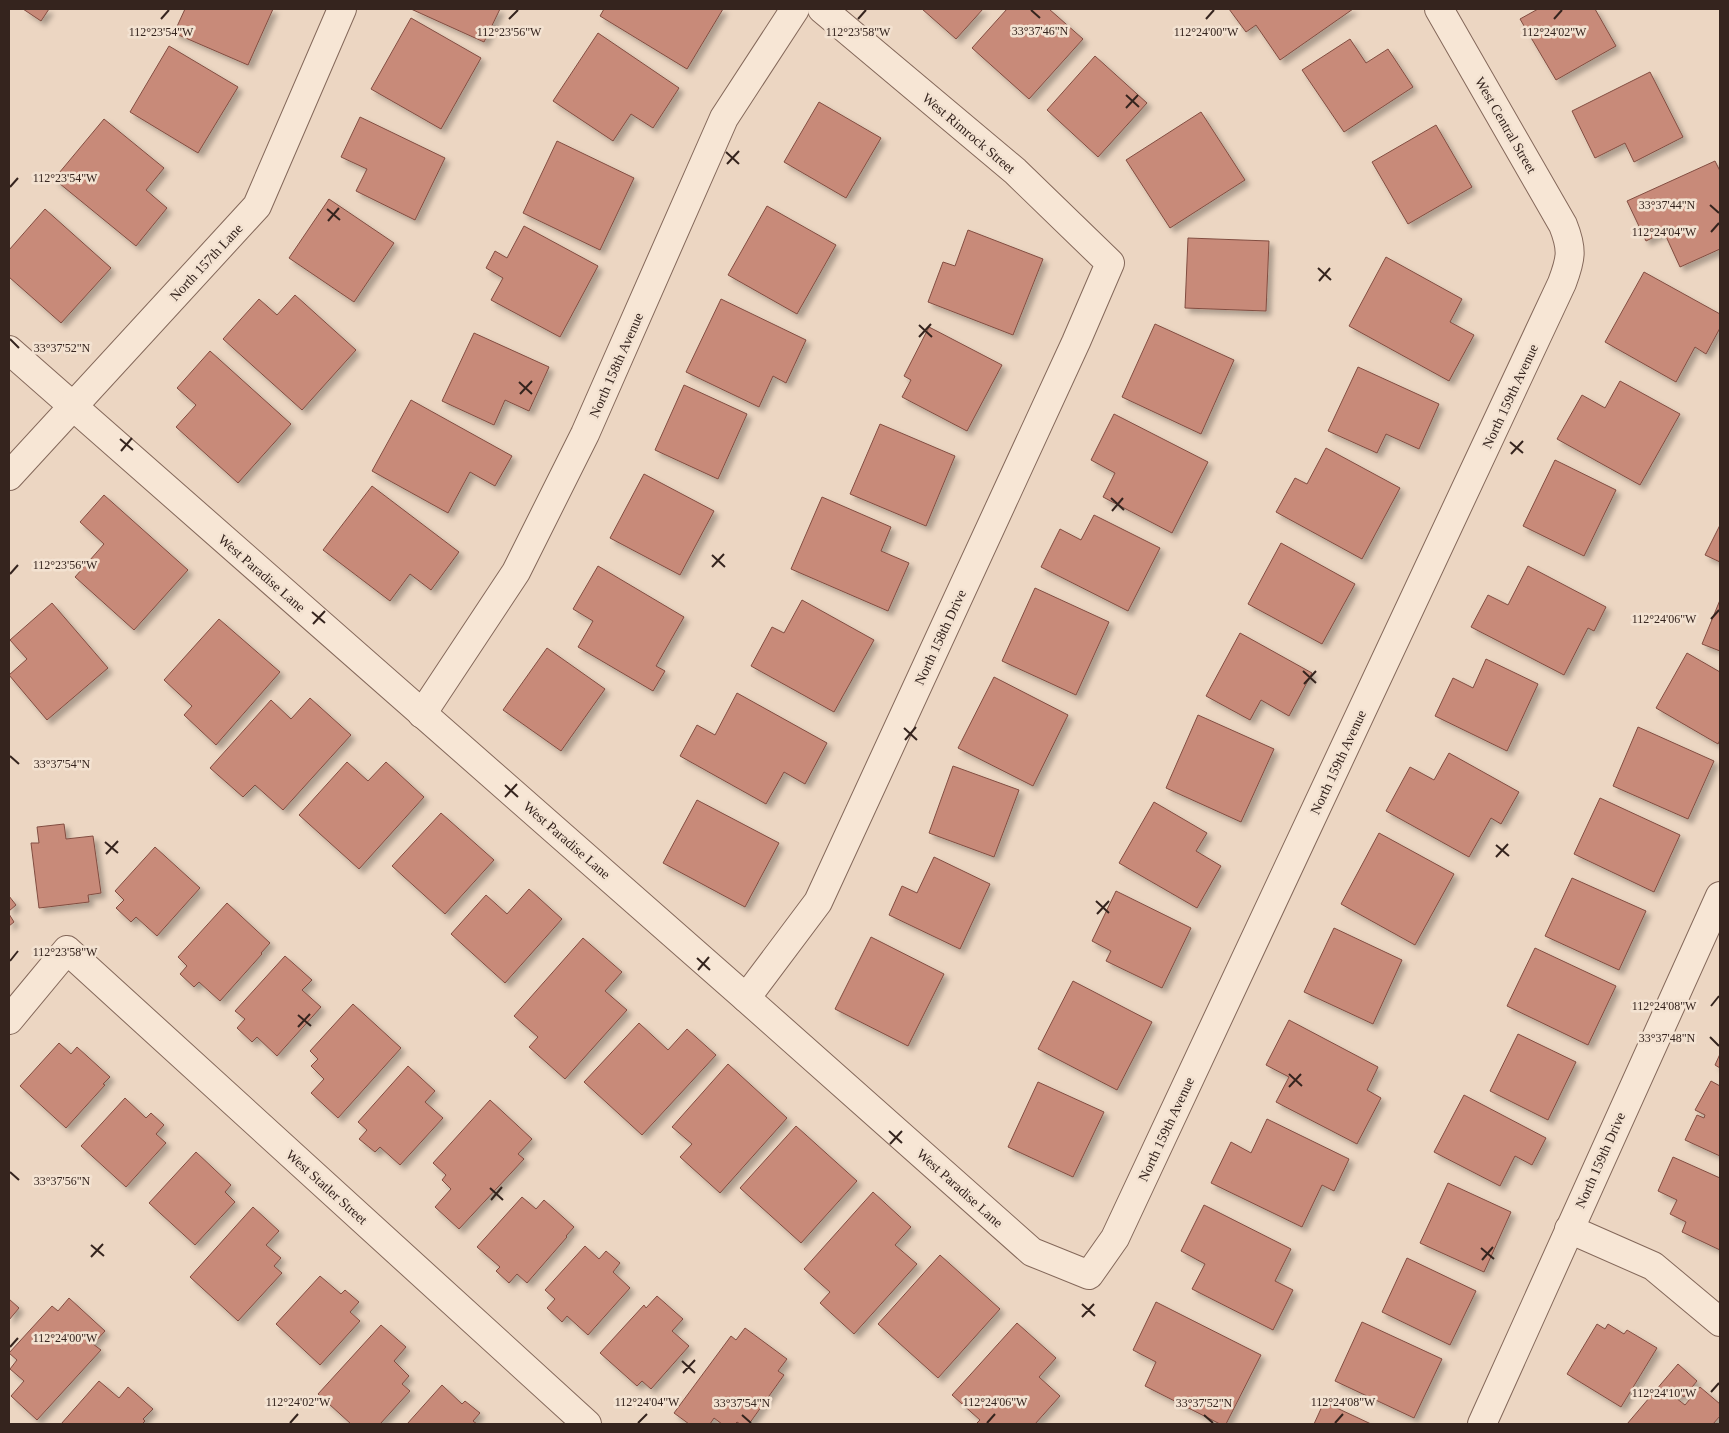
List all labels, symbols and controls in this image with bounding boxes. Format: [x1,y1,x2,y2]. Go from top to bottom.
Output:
text: 33°37'46"N [1012,24,1069,38]
text: 112°23'54"W [129,25,194,39]
text: 112°23'56"W [477,25,542,39]
text: 112°23'58"W [826,25,891,39]
text: 112°24'00"W [1174,25,1239,39]
text: 112°24'02"W [1522,25,1587,39]
street label: West Central Street [1472,75,1539,176]
street label: West Rimrock Street [919,90,1018,177]
text: 112°23'54"W [33,171,98,185]
text: 33°37'44"N [1639,198,1696,212]
street label: North 157th Lane [167,221,246,304]
text: 112°24'04"W [1632,225,1697,239]
street label: North 158th Avenue [587,310,646,420]
text: 33°37'52"N [34,341,91,355]
street label: North 159th Avenue [1480,342,1541,451]
street label: West Paradise Lane [215,532,308,615]
text: 112°23'56"W [33,558,98,572]
street label: North 158th Drive [912,587,969,687]
text: 112°24'06"W [1632,612,1697,626]
street label: North 159th Avenue [1308,708,1369,817]
text: 33°37'54"N [34,757,91,771]
street label: West Paradise Lane [520,799,613,882]
text: 112°23'58"W [33,945,98,959]
text: 112°24'08"W [1632,999,1697,1013]
text: 33°37'48"N [1639,1031,1696,1045]
street label: North 159th Avenue [1136,1075,1197,1184]
street label: North 159th Drive [1573,1110,1628,1211]
street label: West Paradise Lane [914,1146,1006,1231]
street label: West Statler Street [283,1147,370,1228]
text: 33°37'56"N [34,1174,91,1188]
text: 112°24'00"W [33,1331,98,1345]
text: 112°24'10"W [1632,1386,1697,1400]
text: 112°24'02"W [266,1395,331,1409]
text: 112°24'04"W [615,1395,680,1409]
text: 112°24'06"W [963,1395,1028,1409]
text: 112°24'08"W [1311,1395,1376,1409]
text: 33°37'54"N [714,1396,771,1410]
text: 33°37'52"N [1176,1396,1233,1410]

